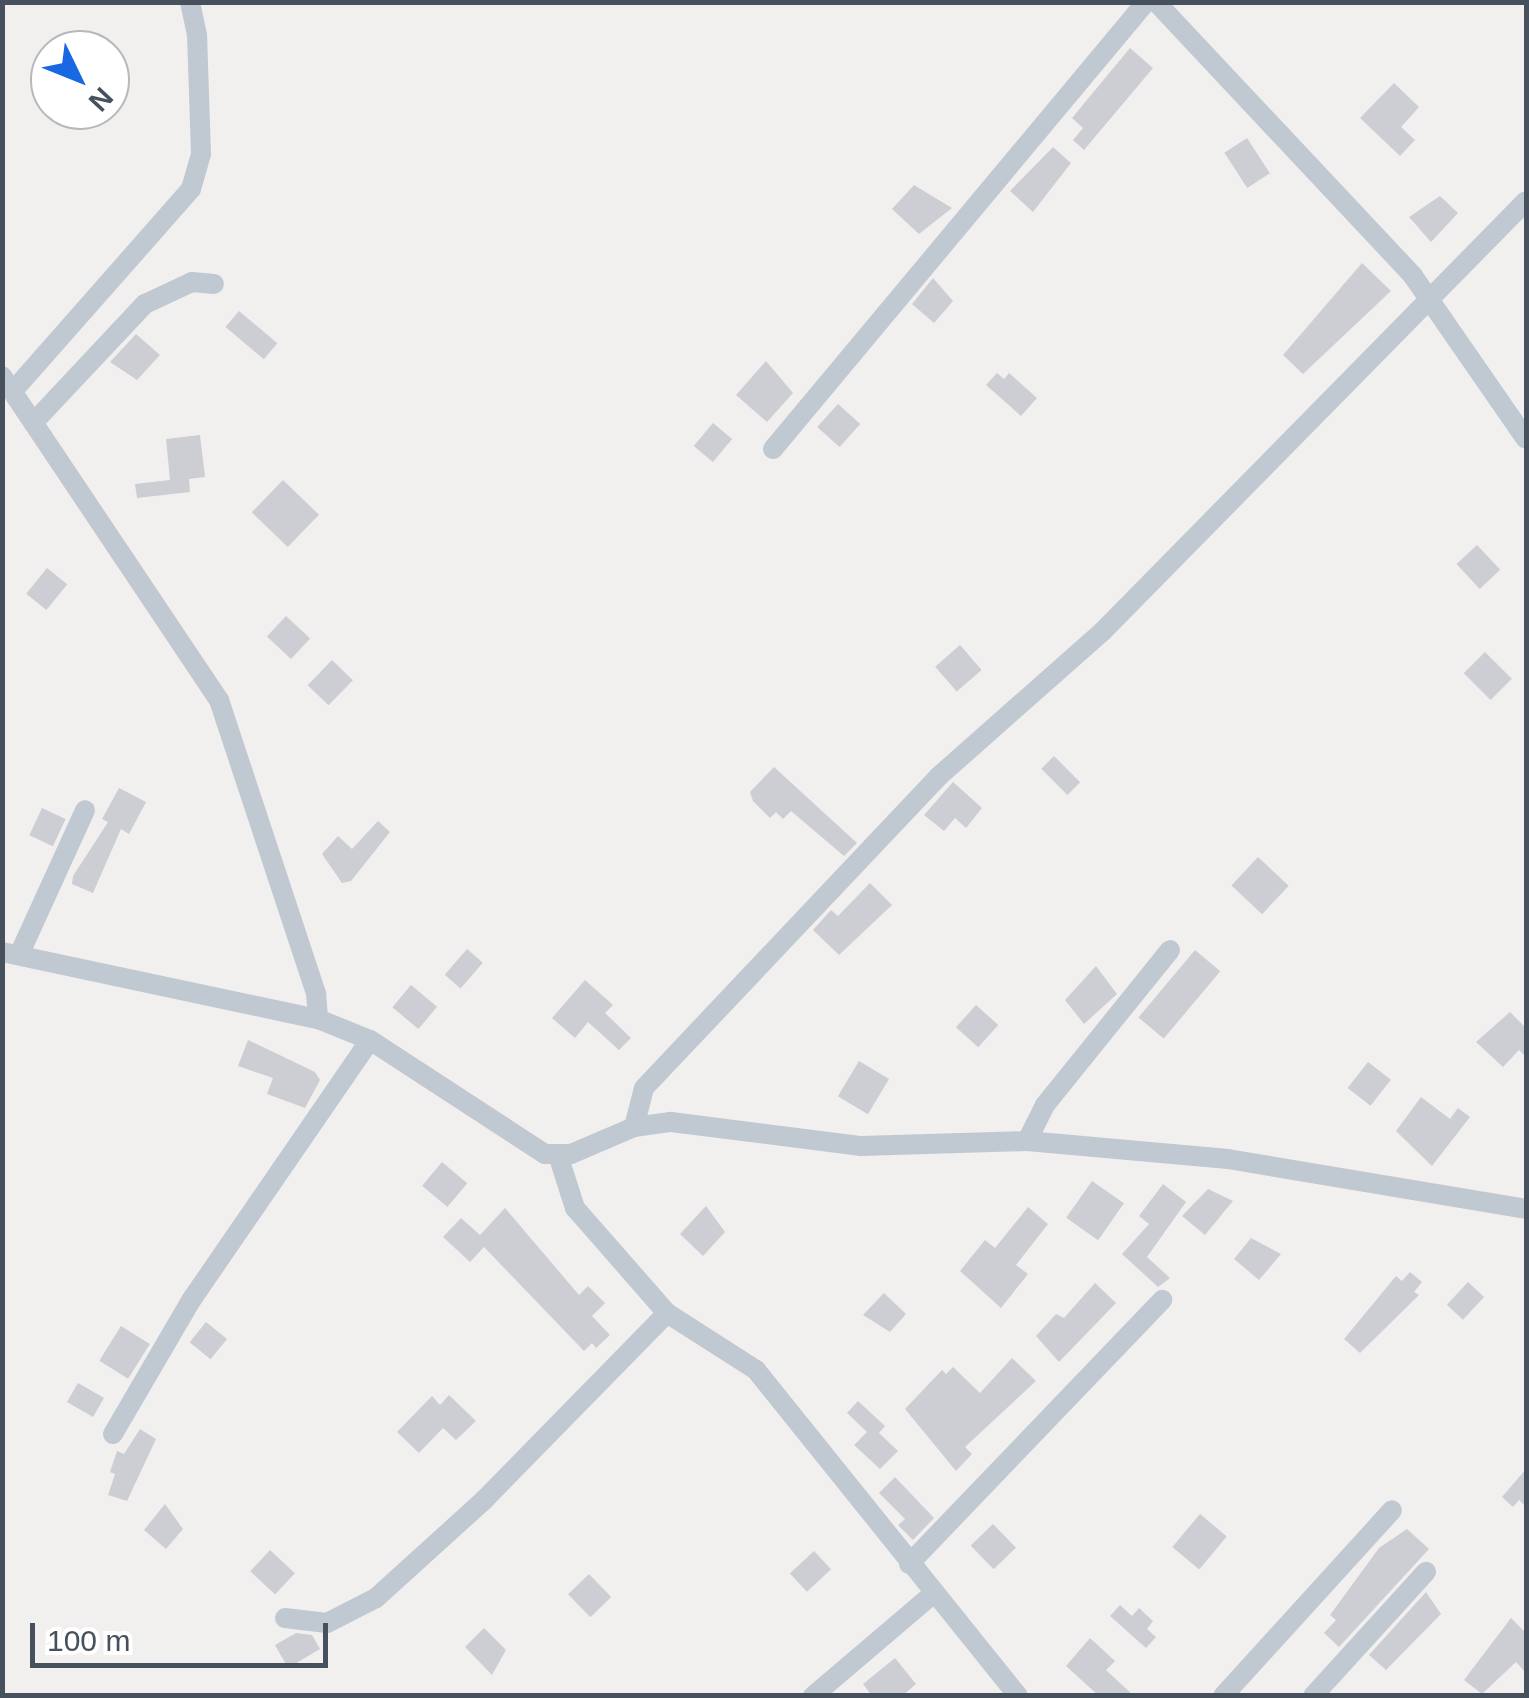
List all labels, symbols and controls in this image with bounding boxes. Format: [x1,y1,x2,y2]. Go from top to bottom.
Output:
north arrow [30,30,130,130]
text: N [83,81,119,117]
scale bar [35,1603,332,1665]
text: 100 m [47,1624,130,1657]

